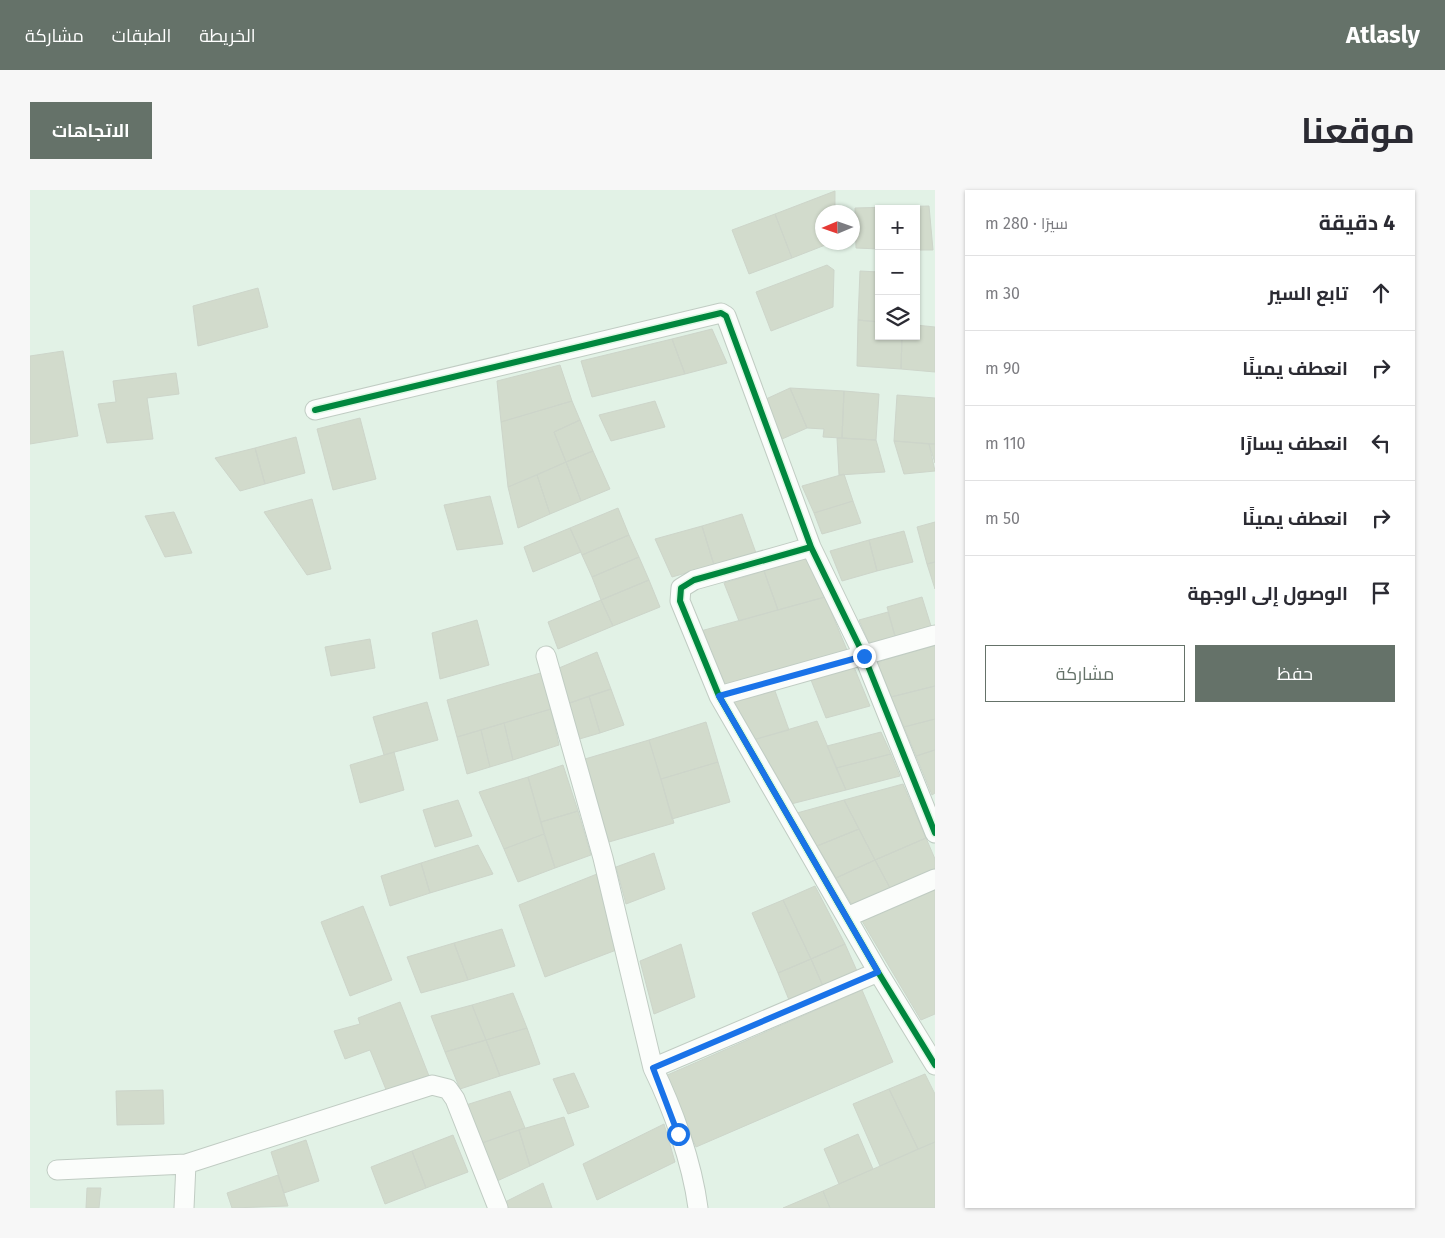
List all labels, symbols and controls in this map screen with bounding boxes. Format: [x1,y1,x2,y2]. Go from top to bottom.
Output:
text: Atlasly [1346,21,1420,49]
text: مشاركة [25,25,84,47]
text: الطبقات [112,25,171,47]
text: الخريطة [199,25,256,47]
button: الاتجاهات [30,102,152,159]
text: موقعنا [1301,110,1415,152]
north arrow [815,205,860,250]
map controls [875,205,920,340]
button: + [875,205,920,250]
text: 4 دقيقة [1319,210,1395,236]
text: سيرًا · 280 m [985,214,1068,233]
button: − [875,250,920,295]
icon: ahead [1367,279,1395,307]
text: تابع السير [1268,282,1348,305]
text: 30 m [985,284,1020,303]
button: layers [875,295,920,340]
icon: right [1367,354,1395,382]
text: انعطف يمينًا [1242,357,1348,380]
text: 90 m [985,359,1020,378]
icon: left [1367,429,1395,457]
text: انعطف يسارًا [1240,432,1348,455]
text: 110 m [985,434,1026,453]
icon: right [1367,504,1395,532]
text: انعطف يمينًا [1242,507,1348,530]
text: 50 m [985,509,1020,528]
icon: arrive [1367,579,1395,607]
text: الوصول إلى الوجهة [1188,582,1348,605]
route end [853,645,876,668]
button: مشاركة [985,645,1185,702]
button: حفظ [1195,645,1395,702]
route start [667,1123,690,1146]

